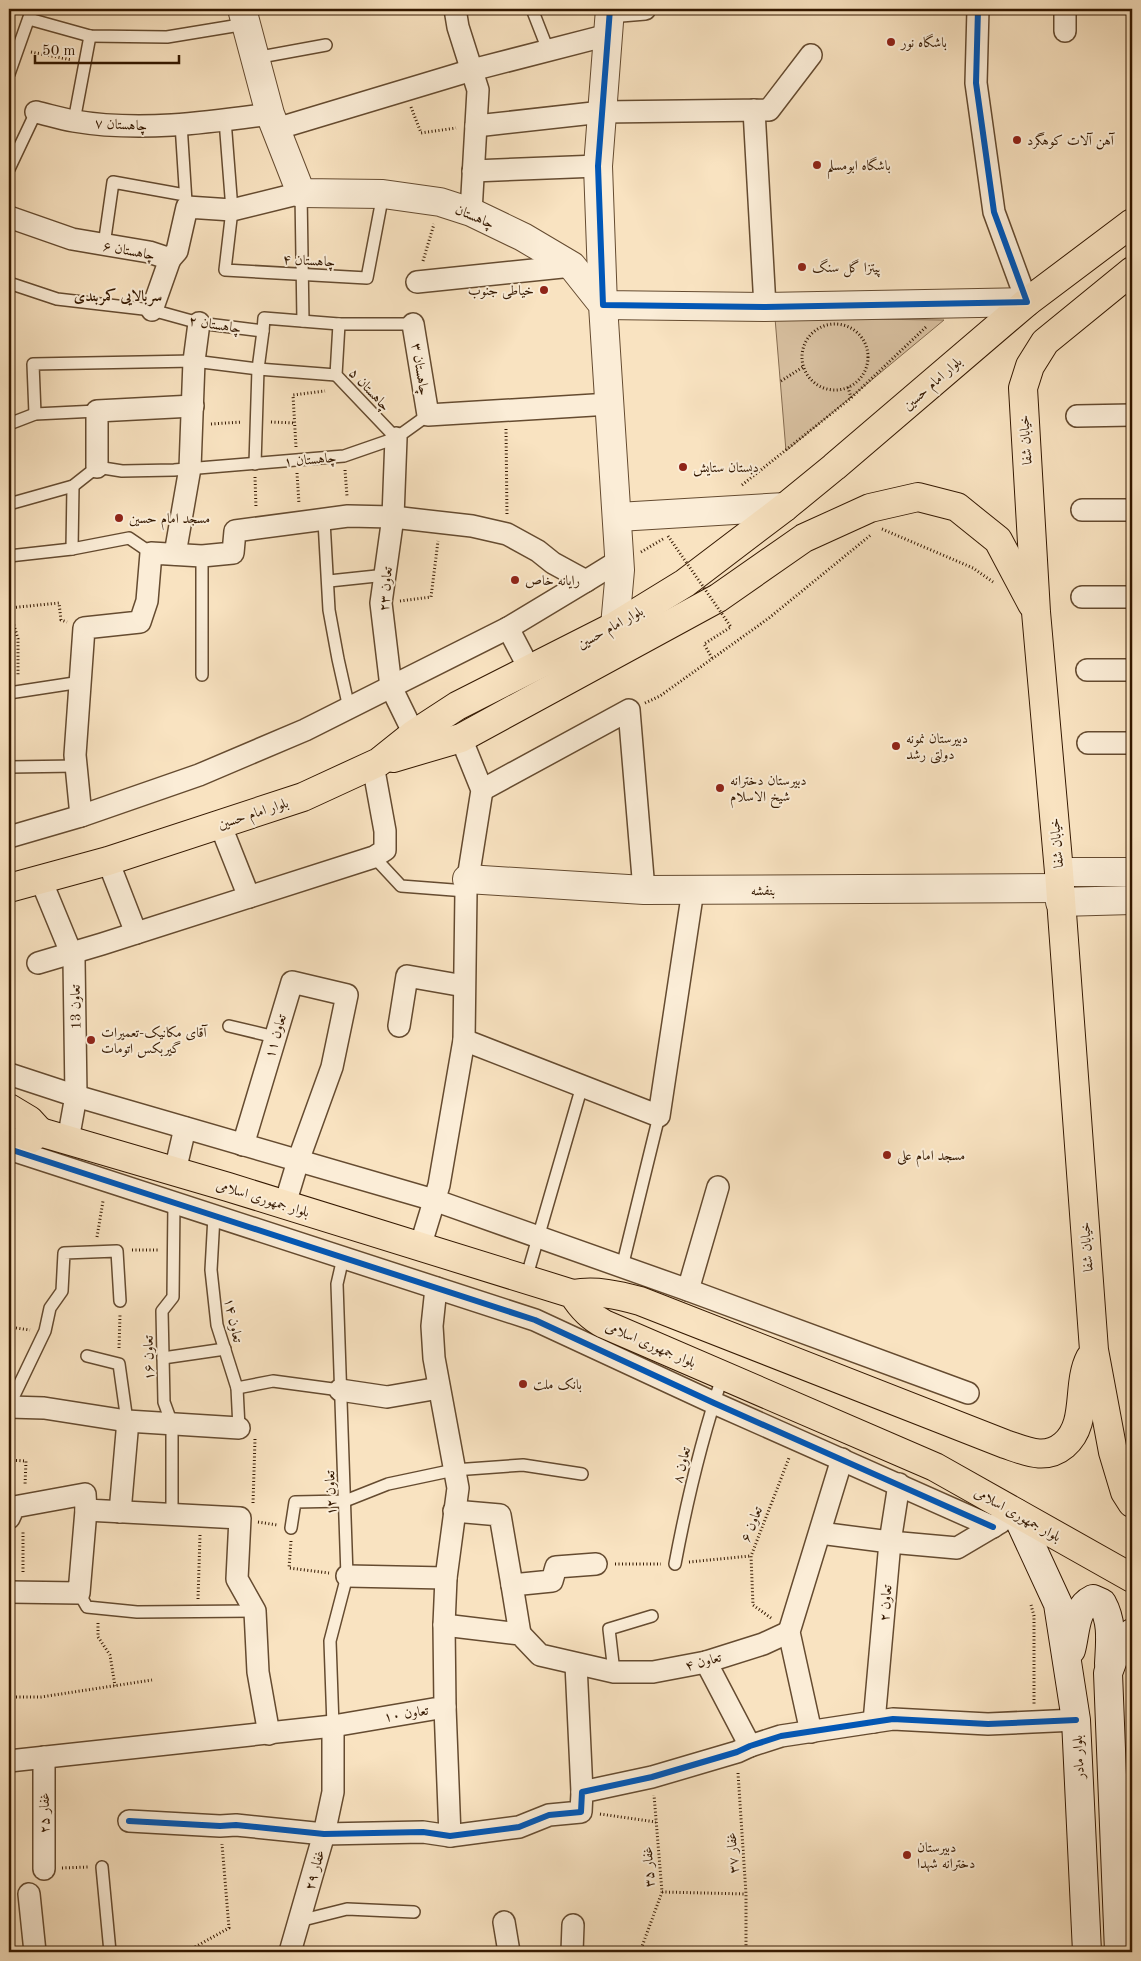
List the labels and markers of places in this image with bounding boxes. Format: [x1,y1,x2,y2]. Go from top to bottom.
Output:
place label: باشگاه نور [899,33,947,51]
marker: باشگاه نور [885,36,897,48]
place label: آهن آلات کوهگرد [1027,132,1116,150]
marker: آهن آلات کوهگرد [1011,134,1023,146]
place label: باشگاه ابومسلم [827,156,891,180]
marker: باشگاه ابومسلم [811,159,823,171]
place label: پیتزا گل سنگ [812,258,881,278]
marker: پیتزا گل سنگ [796,261,808,273]
place label: خیاطی جنوب [468,284,534,300]
marker: خیاطی جنوب [538,284,550,296]
marker: دبستان ستایش [677,461,689,473]
place label: دبستان ستایش [693,461,759,477]
marker: مسجد امام حسین [113,512,125,524]
place label: مسجد امام حسین [129,512,210,531]
marker: رایانه خاص [509,574,521,586]
place label: رایانه خاص [525,574,580,589]
place label: دبیرستان نمونه دولتی رشد [906,732,968,764]
marker: دبیرستان نمونه دولتی رشد [890,740,902,752]
place label: دبیرستان دخترانه شیخ الاسلام [730,774,807,809]
marker: دبیرستان دخترانه شیخ الاسلام [714,782,726,794]
place label: آقای مکانیک-تعمیرات گیربکس اتومات [101,1024,209,1058]
marker: آقای مکانیک-تعمیرات گیربکس اتومات [85,1034,97,1046]
marker: مسجد امام علی [881,1149,893,1161]
place label: مسجد امام علی [897,1149,965,1168]
place label: بانک ملت [533,1377,582,1393]
marker: بانک ملت [517,1378,529,1390]
place label: دبیرستان دخترانه شهدا [917,1841,975,1873]
marker: دبیرستان دخترانه شهدا [901,1849,913,1861]

